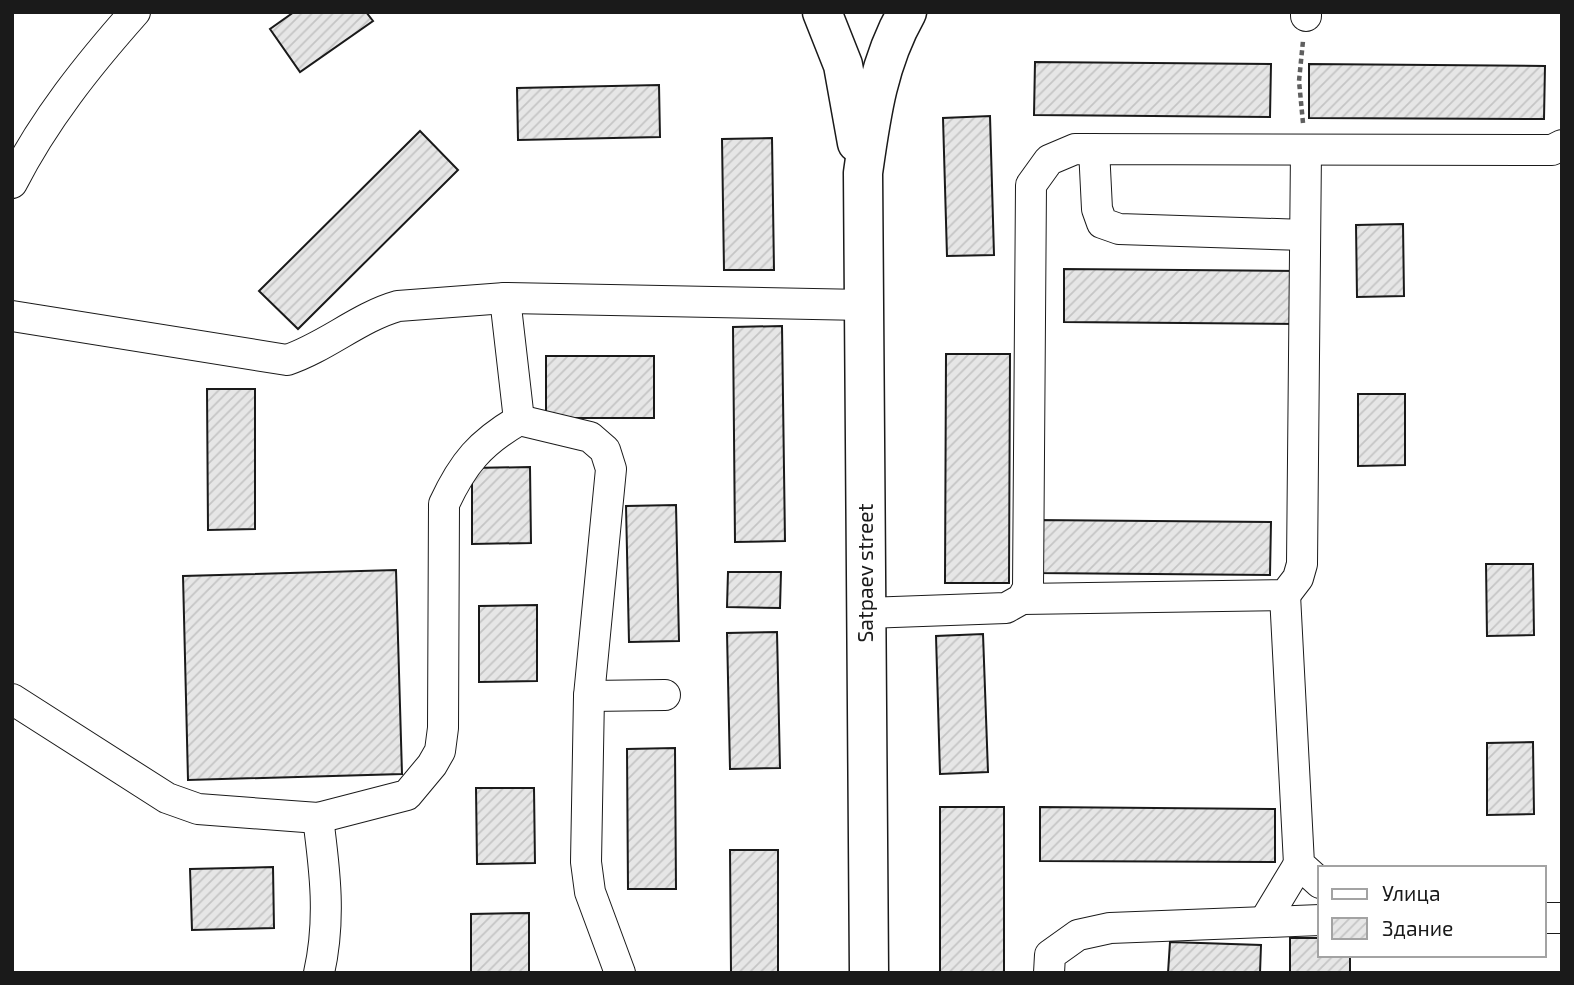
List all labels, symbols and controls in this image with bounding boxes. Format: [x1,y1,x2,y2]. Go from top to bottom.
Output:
street label: Satpaev street [852,504,877,642]
legend [1318,866,1546,957]
text: Улица [1382,880,1441,905]
text: Здание [1382,915,1453,940]

